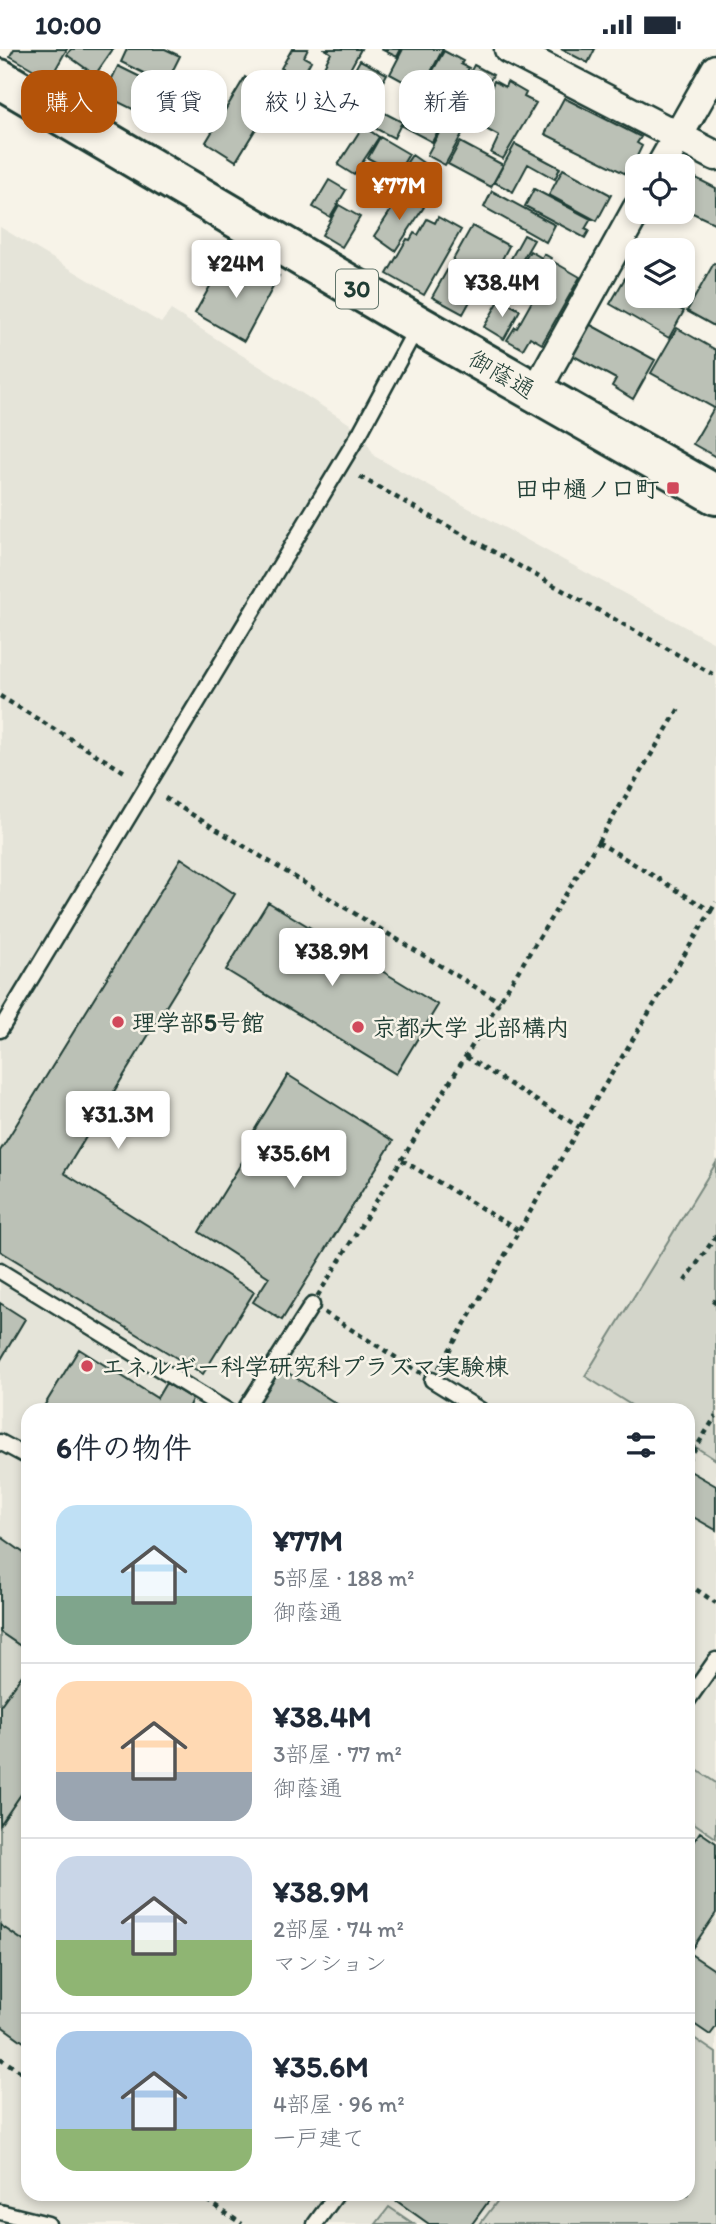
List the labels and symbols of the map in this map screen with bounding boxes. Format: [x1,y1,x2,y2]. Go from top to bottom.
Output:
pin: ¥77M [358,163,440,222]
pin: ¥24M [195,240,277,300]
pin: ¥38.4M [445,259,559,319]
road number: 30 [336,269,378,309]
street label: 御蔭通 [464,343,540,405]
place label: 田中樋ノ口町 [515,474,659,503]
marker: 田中樋ノ口町 [665,480,681,496]
pin: ¥38.9M [275,929,389,988]
place label: 理学部5号館 [132,1008,265,1037]
place label: 京都大学 北部構内 [372,1013,569,1042]
marker: 理学部5号館 [110,1014,126,1030]
marker: 京都大学 北部構内 [350,1019,366,1035]
pin: ¥31.3M [61,1091,175,1151]
pin: ¥35.6M [237,1131,351,1190]
place label: エネルギー科学研究科プラズマ実験棟 [101,1352,510,1381]
marker: エネルギー科学研究科プラズマ実験棟 [79,1358,95,1374]

